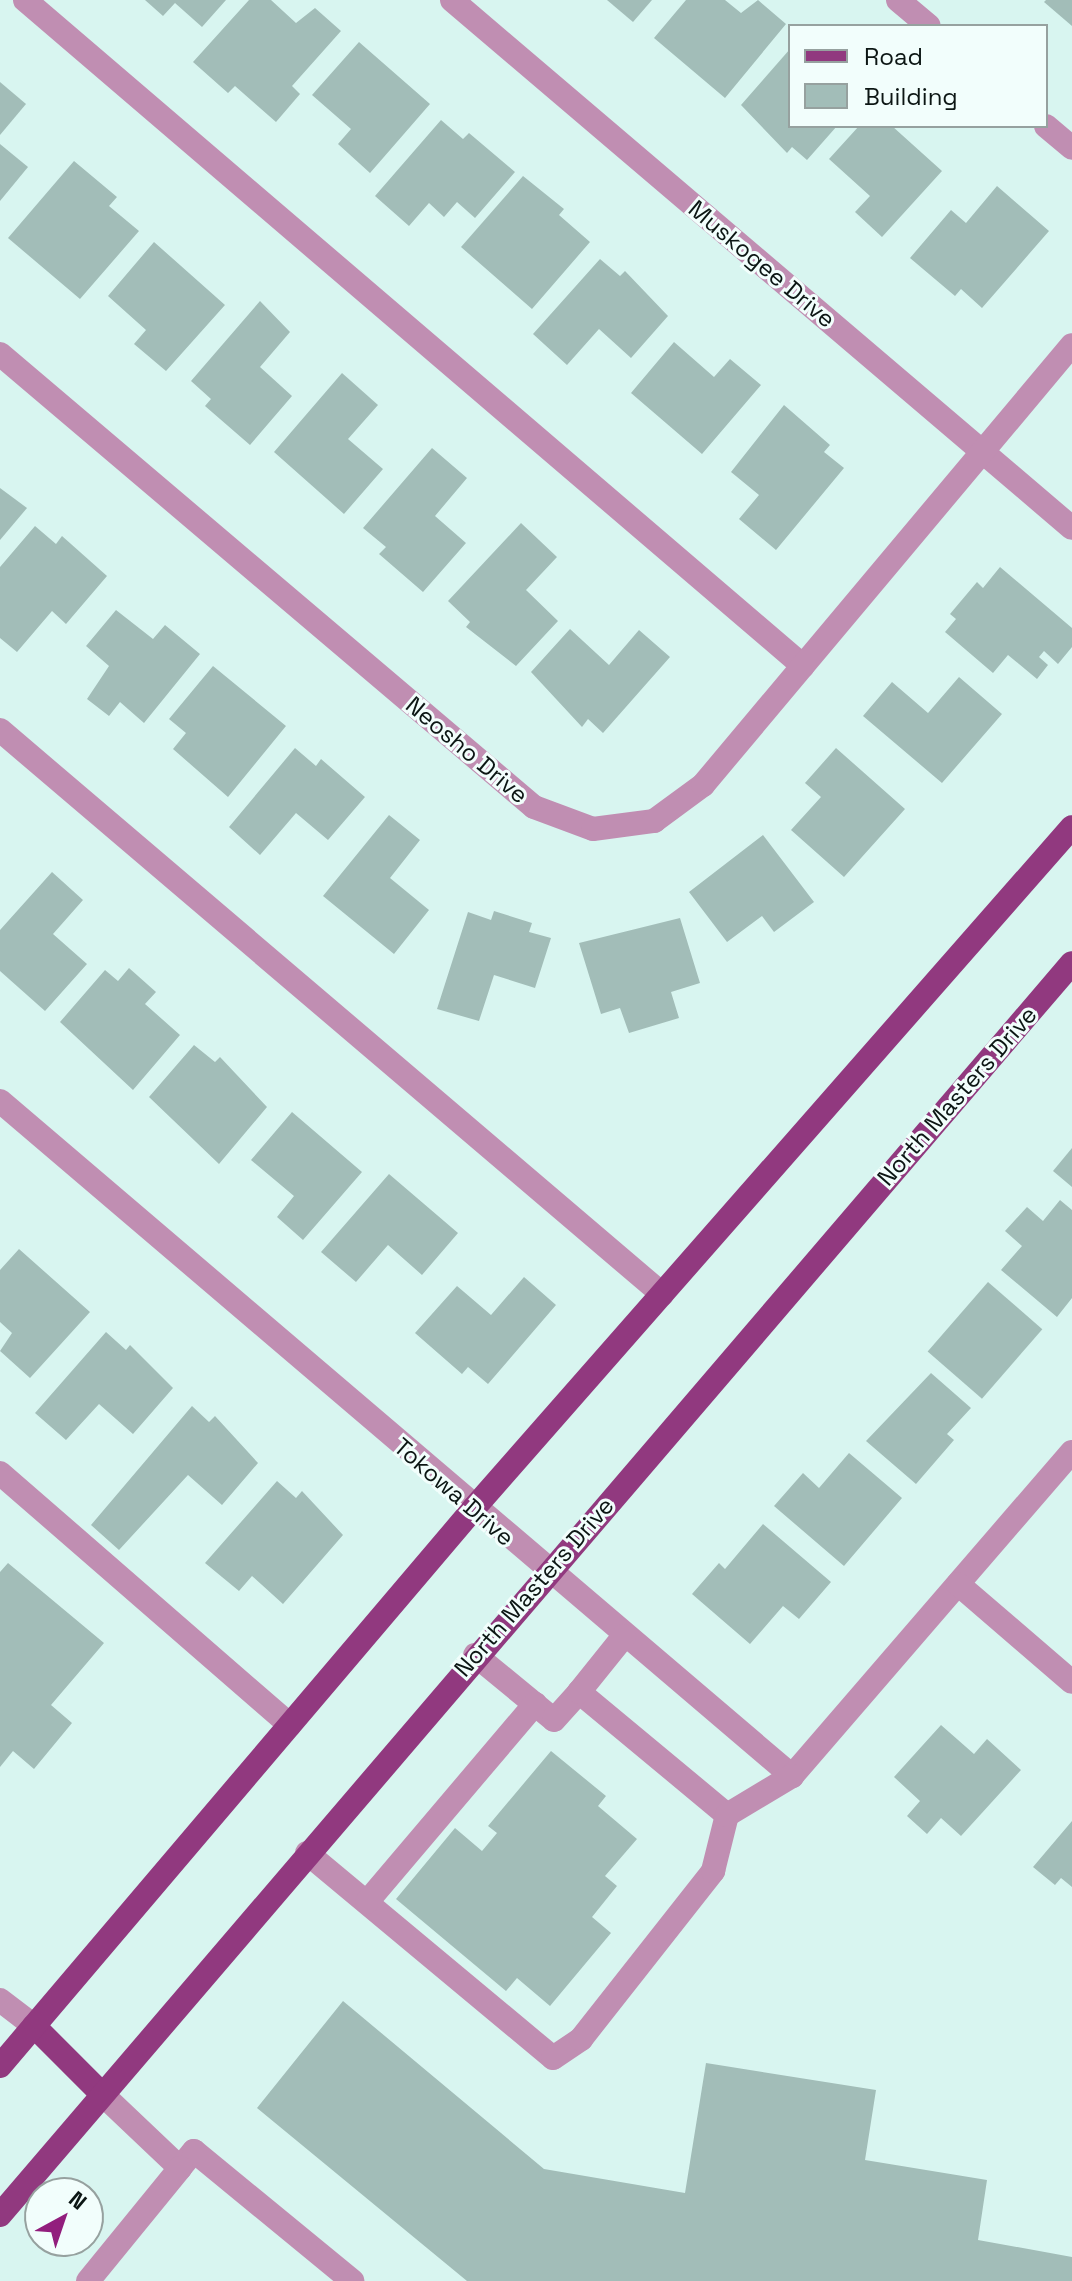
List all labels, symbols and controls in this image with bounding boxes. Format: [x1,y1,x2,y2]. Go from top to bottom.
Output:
legend [788,24,1048,128]
text: Road [864,41,923,72]
text: Building [864,81,958,112]
street label: Muskogee Drive [683,194,841,334]
street label: Neosho Drive [400,690,534,810]
street label: North Masters Drive [871,1000,1043,1192]
street label: Tokowa Drive [388,1432,520,1552]
street label: North Masters Drive [448,1491,620,1683]
north arrow [24,2177,104,2257]
text: N [63,2185,93,2216]

